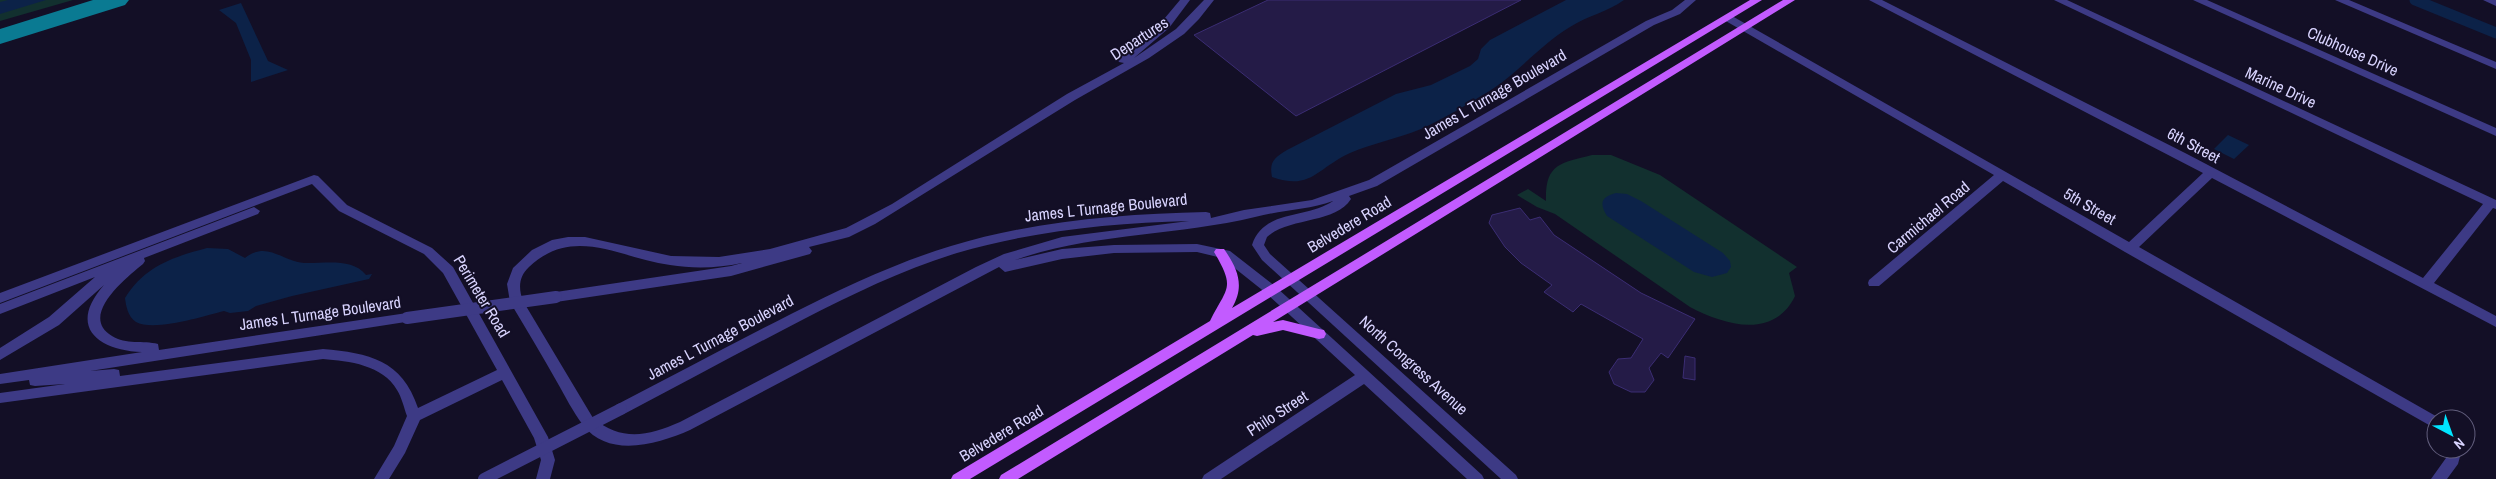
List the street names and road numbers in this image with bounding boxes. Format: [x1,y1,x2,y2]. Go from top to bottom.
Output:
street label: Departures [1106,11,1172,65]
street label: Clubhouse Drive [2304,21,2402,81]
street label: James L Turnage Boulevard [1418,44,1570,144]
street label: Marine Drive [2242,61,2320,113]
street label: 6th Street [2164,122,2225,168]
street label: Carmichael Road [1882,176,1974,258]
street label: 5th Street [2060,182,2120,230]
street label: James L Turnage Boulevard [1024,188,1188,226]
street label: Belvedere Road [1303,190,1395,258]
street label: Perimeter Road [449,251,515,341]
street label: James L Turnage Boulevard [643,289,797,385]
street label: James L Turnage Boulevard [238,291,402,335]
street label: North Congress Avenue [1355,310,1473,420]
street label: Philo Street [1242,385,1312,441]
street label: Belvedere Road [955,399,1047,467]

